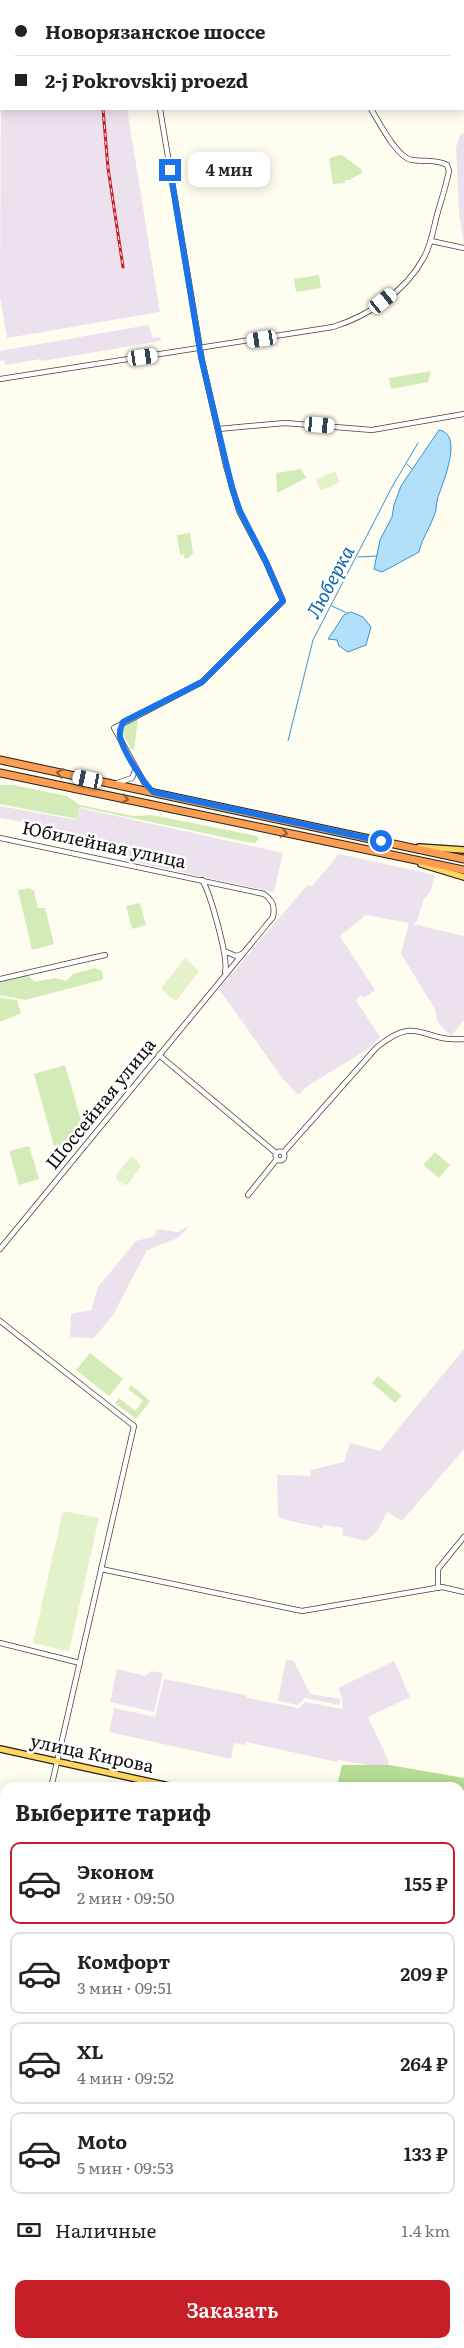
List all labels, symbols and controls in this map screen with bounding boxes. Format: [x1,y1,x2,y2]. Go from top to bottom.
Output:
text: Новорязанское шоссе [45,17,266,45]
text: 2-j Pokrovskij proezd [45,66,248,94]
callout: 4 мин [188,152,270,188]
text: 4 мин [205,157,253,181]
route end [159,159,181,181]
car [366,286,399,316]
car [246,329,277,349]
car [127,347,158,367]
car [304,416,335,434]
water label: Люберка [298,540,360,623]
one-way arrow [56,768,65,779]
car [71,769,104,789]
one-way arrow [120,793,129,804]
street label: Юбилейная улица [20,813,189,874]
one-way arrow [279,827,288,837]
route start [370,830,392,852]
street label: Шоссейная улица [38,1031,162,1175]
street label: улица Кирова [28,1726,157,1779]
text: Выберите тариф [15,1795,211,1828]
text: Эконом [77,1857,154,1885]
icon: car [17,1861,62,1906]
text: 155 ₽ [404,1869,448,1897]
text: 2 мин · 09:50 [77,1885,174,1909]
text: Комфорт [77,1947,170,1975]
icon: car [17,1951,62,1996]
text: 209 ₽ [400,1959,448,1987]
text: 3 мин · 09:51 [77,1975,172,1999]
text: XL [77,2037,104,2065]
icon: car [17,2041,62,2086]
text: 264 ₽ [400,2049,448,2077]
text: 4 мин · 09:52 [77,2065,174,2089]
text: Moto [77,2127,127,2155]
icon: car [17,2131,62,2176]
text: 133 ₽ [404,2139,448,2167]
text: 5 мин · 09:53 [77,2155,174,2179]
icon: cash [15,2216,43,2244]
text: Наличные [55,2216,156,2244]
text: 1.4 km [402,2218,450,2242]
button: Заказать [15,2280,450,2338]

